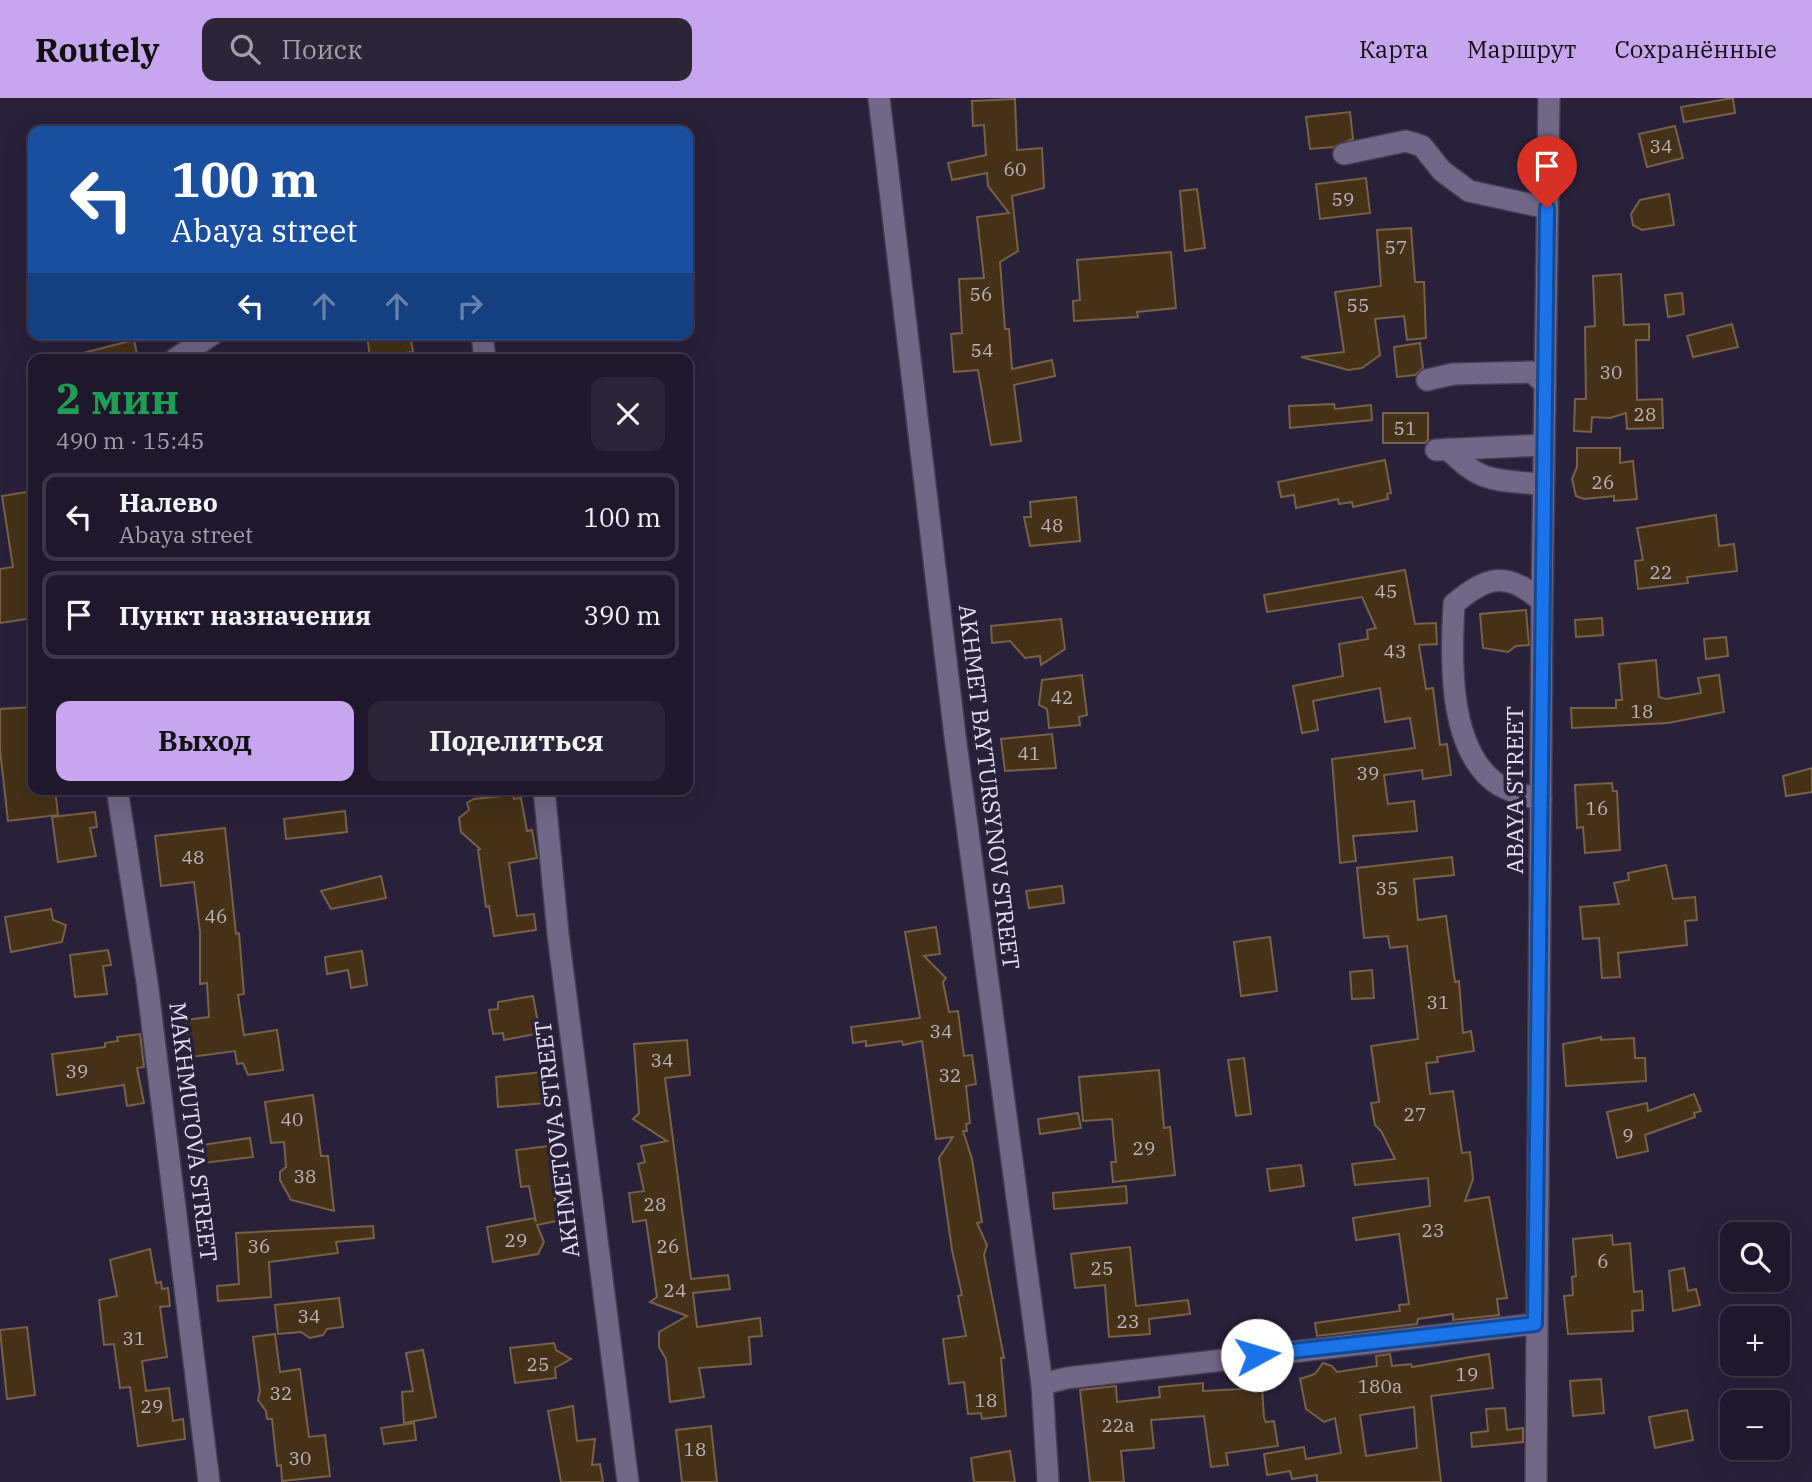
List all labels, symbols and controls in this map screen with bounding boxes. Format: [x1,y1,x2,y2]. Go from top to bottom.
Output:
search box [202,18,692,81]
text: Routely [35,28,160,71]
icon: search [226,30,264,68]
text: Поиск [282,32,362,66]
text: Карта [1359,33,1429,65]
text: Маршрут [1467,33,1576,65]
text: Сохранённые [1614,33,1777,65]
house number: 34 [1650,134,1672,158]
pin [1517,136,1577,208]
text: 100 m [171,147,318,210]
icon: arrive [1528,147,1566,185]
icon: left [56,154,147,245]
house number: 60 [1004,157,1026,181]
house number: 59 [1332,187,1354,211]
text: Abaya street [171,209,358,251]
house number: 57 [1385,235,1407,259]
house number: 56 [970,282,992,306]
icon: left [232,287,270,325]
icon: ahead [305,287,343,325]
icon: ahead [378,287,416,325]
icon: right [451,287,489,325]
house number: 55 [1347,293,1369,317]
house number: 54 [971,338,993,362]
house number: 30 [1600,360,1622,384]
text: 2 мин [56,371,179,426]
button: close [591,377,665,451]
house number: 28 [1634,402,1656,426]
house number: 51 [1394,416,1416,440]
text: 490 m · 15:45 [56,425,205,455]
house number: 26 [1592,470,1614,494]
text: Налево [119,485,218,519]
icon: left [60,498,98,536]
text: 100 m [583,500,661,534]
house number: 48 [1041,513,1063,537]
text: Abaya street [119,519,253,549]
house number: 22 [1650,560,1672,584]
house number: 45 [1375,579,1397,603]
icon: arrive [60,596,98,634]
text: Пункт назначения [119,598,371,632]
text: 390 m [583,598,661,632]
street label: AKHMET BAYTURSYNOV STREET [953,603,1027,971]
house number: 43 [1384,639,1406,663]
house number: 42 [1051,685,1073,709]
house number: 18 [1631,699,1653,723]
button: Выход [56,701,354,781]
button: Поделиться [368,701,665,781]
street label: ABAYA STREET [1499,706,1529,874]
house number: 41 [1018,741,1040,765]
house number: 39 [1357,761,1379,785]
house number: 16 [1586,796,1608,820]
house number: 48 [182,845,204,869]
house number: 35 [1376,876,1398,900]
house number: 46 [205,904,227,928]
house number: 31 [1427,990,1449,1014]
street label: MAKHMUTOVA STREET [163,1000,225,1263]
street label: AKHMETOVA STREET [527,1019,585,1260]
house number: 34 [930,1019,952,1043]
house number: 34 [651,1048,673,1072]
house number: 39 [66,1059,88,1083]
house number: 32 [939,1063,961,1087]
house number: 27 [1404,1102,1426,1126]
house number: 40 [281,1107,303,1131]
house number: 9 [1622,1123,1634,1147]
house number: 29 [1133,1136,1155,1160]
house number: 38 [294,1164,316,1188]
house number: 28 [644,1192,666,1216]
house number: 23 [1422,1218,1444,1242]
map controls [1720,1222,1790,1460]
button: search [1720,1222,1790,1292]
house number: 29 [505,1228,527,1252]
house number: 36 [248,1234,270,1258]
house number: 26 [657,1234,679,1258]
house number: 6 [1597,1249,1609,1273]
house number: 25 [1091,1256,1113,1280]
house number: 24 [664,1278,686,1302]
house number: 34 [298,1304,320,1328]
button: + [1720,1306,1790,1376]
house number: 23 [1117,1309,1139,1333]
position arrow [1220,1318,1294,1392]
house number: 31 [123,1326,145,1350]
house number: 25 [527,1352,549,1376]
house number: 19 [1456,1362,1478,1386]
house number: 180а [1358,1374,1402,1398]
house number: 32 [270,1381,292,1405]
house number: 18 [975,1388,997,1412]
button: − [1720,1390,1790,1460]
house number: 29 [141,1394,163,1418]
house number: 22а [1101,1413,1135,1437]
house number: 18 [684,1437,706,1461]
house number: 30 [289,1446,311,1470]

